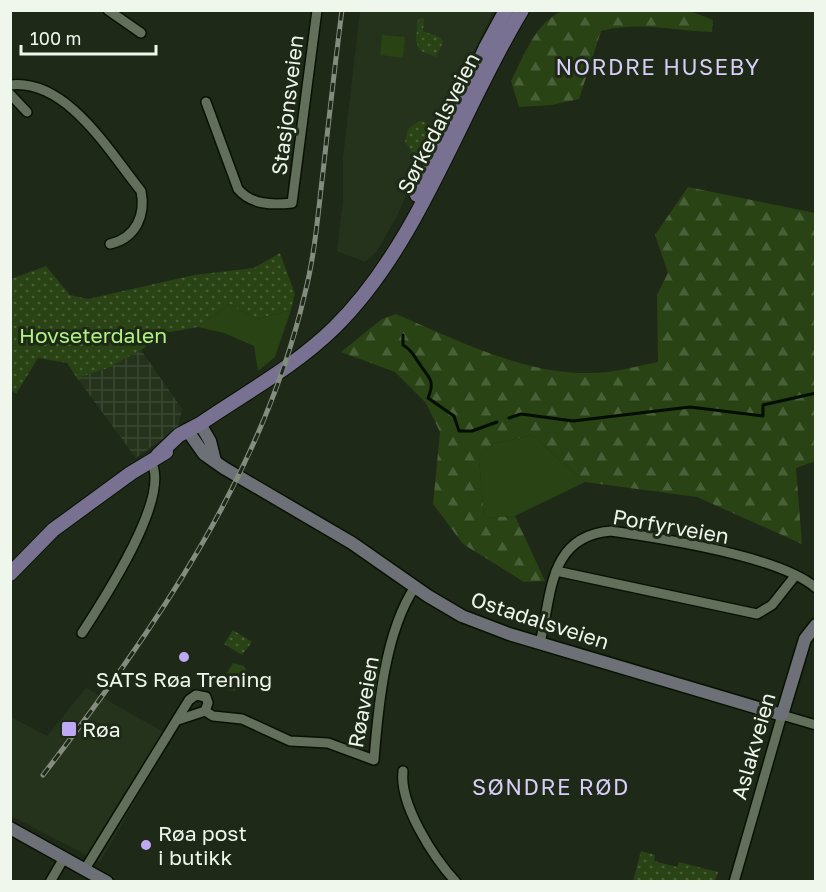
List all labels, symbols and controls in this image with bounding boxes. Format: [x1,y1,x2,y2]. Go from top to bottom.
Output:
scale bar [21,18,156,56]
text: 100 m [30,27,81,49]
street label: Stasjonsveien [266,33,308,177]
street label: Sørkedalsveien [391,48,485,198]
district label: NORDRE HUSEBY [556,53,760,80]
park label: Hovseterdalen [19,322,167,348]
street label: Porfyrveien [611,503,731,549]
street label: Ostadalsveien [468,585,612,655]
marker: SATS Røa Trening [177,650,191,664]
street label: Røaveien [342,654,384,750]
place label: SATS Røa Trening [96,666,272,692]
street label: Aslakveien [725,690,781,802]
place label: Røa [82,716,121,742]
marker: Røa [60,720,78,738]
district label: SØNDRE RØD [472,773,630,800]
place label: Røa post i butikk [158,820,247,870]
marker: Røa post i butikk [139,838,153,852]

